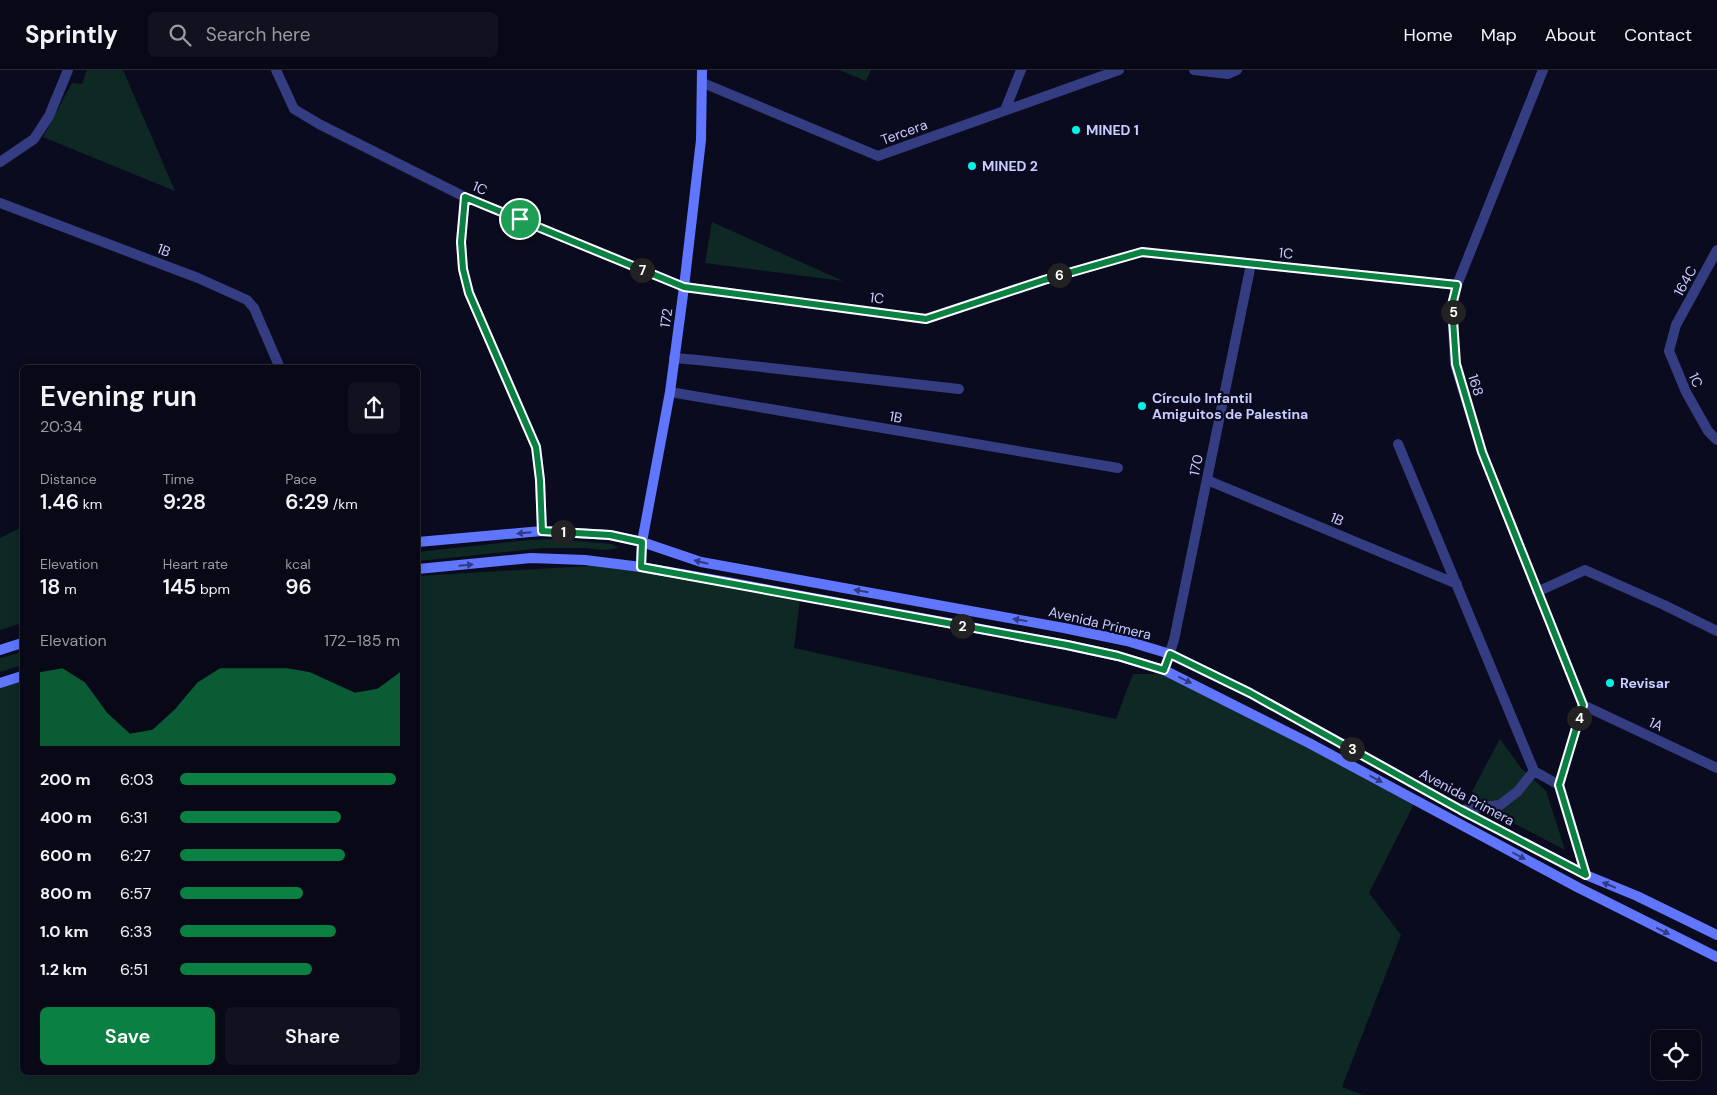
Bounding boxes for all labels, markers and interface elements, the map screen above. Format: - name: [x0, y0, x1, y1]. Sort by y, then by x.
- search box: [148, 12, 498, 57]
- text: Sprintly: [25, 19, 118, 50]
- icon: search: [166, 21, 194, 49]
- text: Search here: [206, 22, 311, 47]
- text: Home: [1403, 23, 1453, 47]
- text: Map: [1481, 23, 1517, 47]
- text: About: [1545, 23, 1596, 47]
- text: Contact: [1624, 23, 1692, 47]
- street label: Tercera: [878, 115, 930, 149]
- place label: MINED 1: [1086, 121, 1139, 139]
- marker: MINED 1: [1070, 124, 1082, 136]
- place label: MINED 2: [982, 157, 1038, 175]
- marker: MINED 2: [966, 160, 978, 172]
- street label: 1C: [470, 177, 490, 199]
- pin: [499, 198, 541, 240]
- icon: arrive: [506, 205, 534, 233]
- street label: 1B: [155, 239, 173, 261]
- street label: 1C: [1278, 243, 1294, 263]
- pin: 7: [630, 258, 654, 282]
- text: 7: [639, 261, 646, 279]
- pin: 6: [1046, 262, 1072, 288]
- street label: 164C: [1669, 263, 1701, 299]
- text: 6: [1055, 266, 1064, 284]
- street label: 1C: [869, 288, 885, 308]
- pin: 5: [1440, 300, 1466, 324]
- text: 5: [1449, 303, 1458, 321]
- street label: 172: [656, 307, 676, 329]
- street label: 1C: [1685, 370, 1707, 390]
- street label: 168: [1464, 372, 1488, 398]
- text: Evening run: [40, 378, 197, 415]
- button: share: [348, 382, 400, 434]
- place label: Círculo Infantil Amiguitos de Palestina: [1152, 389, 1308, 423]
- marker: Círculo Infantil Amiguitos de Palestina: [1136, 400, 1148, 412]
- street label: 1B: [888, 407, 904, 427]
- text: 20:34: [40, 416, 82, 437]
- street label: 170: [1185, 453, 1207, 477]
- text: Distance: [40, 470, 97, 488]
- text: Time: [163, 470, 194, 488]
- text: Pace: [285, 470, 317, 488]
- text: 1.46: [40, 488, 79, 516]
- text: 9:28: [163, 488, 206, 516]
- text: 6:29: [285, 488, 329, 516]
- text: km: [79, 495, 102, 513]
- text: /km: [329, 495, 358, 513]
- street label: 1B: [1328, 508, 1346, 530]
- pin: 1: [550, 520, 576, 544]
- text: 1: [561, 523, 566, 541]
- one-way arrow: [515, 529, 531, 537]
- text: Elevation: [40, 555, 98, 573]
- text: Heart rate: [163, 555, 228, 573]
- text: kcal: [285, 555, 311, 573]
- one-way arrow: [693, 558, 708, 566]
- one-way arrow: [458, 560, 474, 568]
- text: 18: [40, 573, 60, 601]
- text: 145: [163, 573, 196, 601]
- text: 96: [285, 573, 312, 601]
- text: m: [60, 580, 77, 598]
- text: bpm: [196, 580, 230, 598]
- one-way arrow: [852, 587, 868, 595]
- street label: Avenida Primera: [1047, 602, 1153, 644]
- pin: 2: [950, 614, 974, 638]
- one-way arrow: [1012, 615, 1028, 623]
- text: 2: [958, 617, 967, 635]
- text: Elevation: [40, 630, 107, 651]
- text: 172–185 m: [324, 630, 400, 651]
- place label: Revisar: [1620, 674, 1670, 692]
- one-way arrow: [1178, 677, 1192, 685]
- marker: Revisar: [1604, 677, 1616, 689]
- pin: 4: [1566, 706, 1592, 730]
- text: 4: [1575, 709, 1584, 727]
- street label: 1A: [1646, 713, 1666, 735]
- pin: 3: [1340, 736, 1364, 762]
- text: 3: [1348, 740, 1357, 758]
- street label: Avenida Primera: [1416, 764, 1518, 830]
- text: 200 m: [40, 769, 91, 790]
- text: 6:03: [120, 769, 154, 790]
- one-way arrow: [1369, 775, 1383, 783]
- text: 400 m: [40, 807, 92, 828]
- text: 6:31: [120, 807, 147, 828]
- text: 600 m: [40, 845, 92, 866]
- text: 6:27: [120, 845, 151, 866]
- one-way arrow: [1512, 852, 1526, 860]
- one-way arrow: [1602, 880, 1617, 888]
- text: 800 m: [40, 883, 91, 904]
- text: 6:57: [120, 883, 151, 904]
- text: 1.0 km: [40, 921, 89, 942]
- text: 6:33: [120, 921, 152, 942]
- one-way arrow: [1656, 926, 1671, 935]
- text: 1.2 km: [40, 959, 87, 980]
- text: 6:51: [120, 959, 148, 980]
- button: Save: [40, 1007, 215, 1065]
- button: Share: [225, 1007, 400, 1065]
- map controls: [1651, 1030, 1701, 1080]
- button: locate: [1651, 1030, 1701, 1080]

